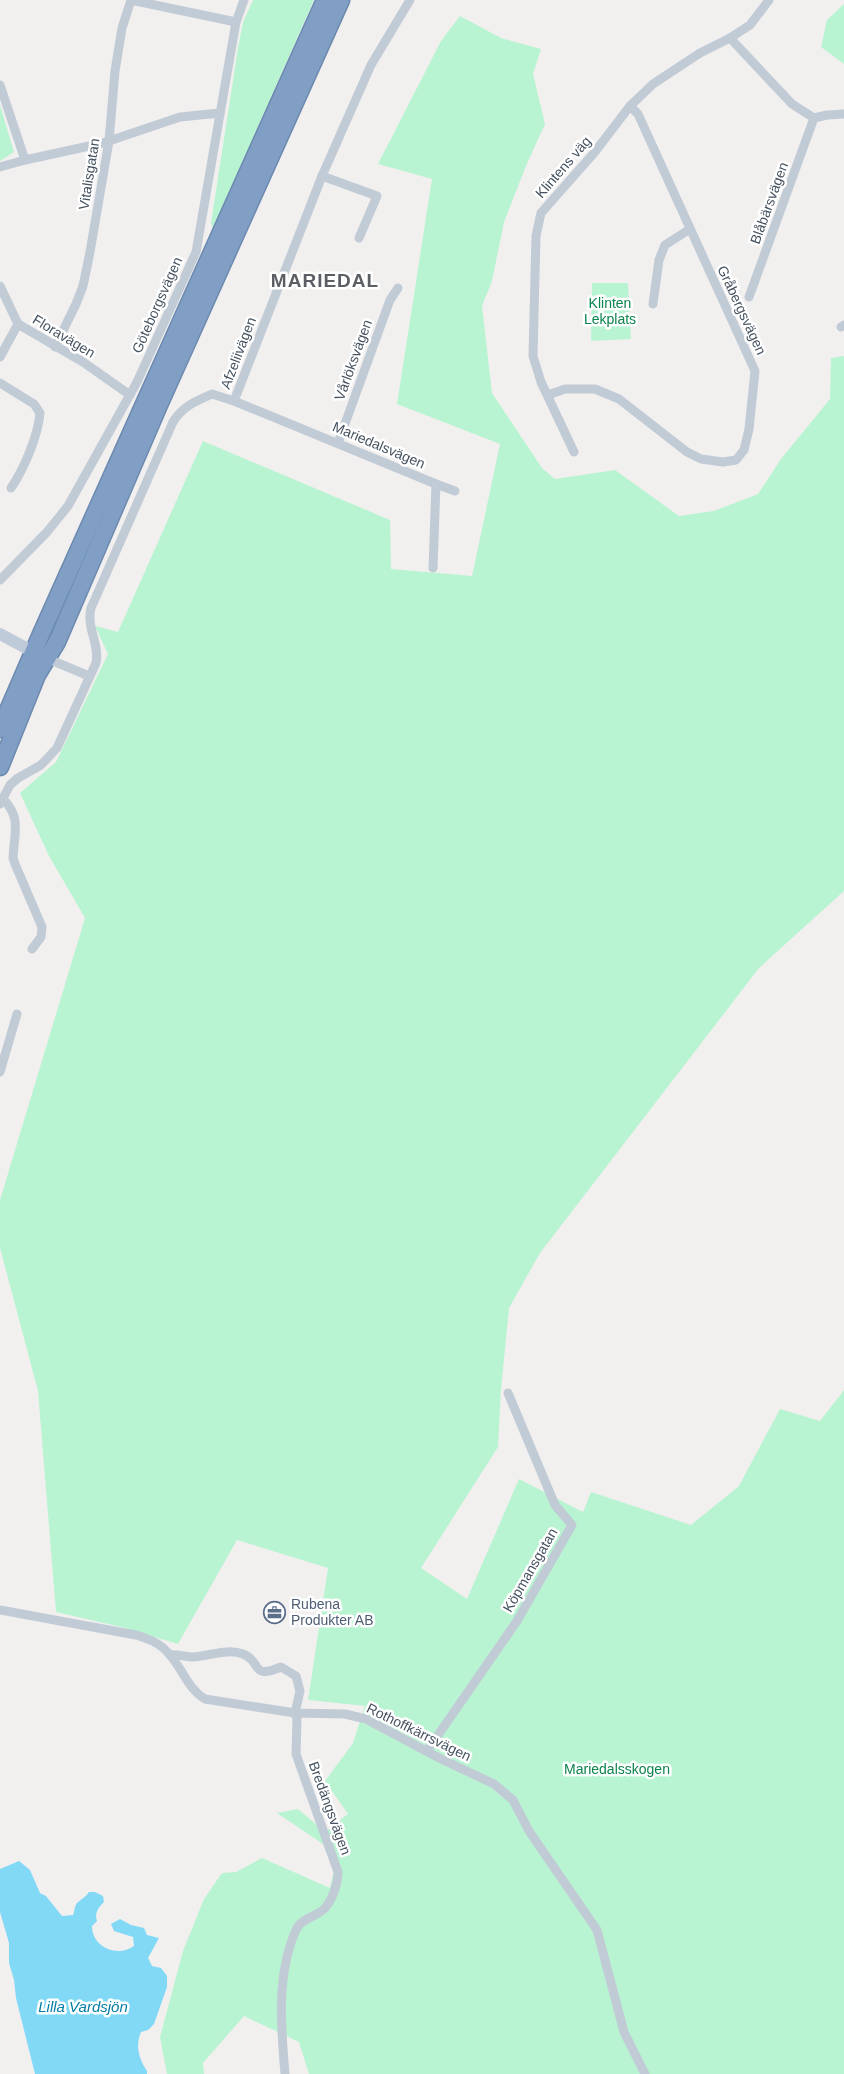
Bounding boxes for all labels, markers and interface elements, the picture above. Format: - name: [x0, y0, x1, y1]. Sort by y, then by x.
- street label: Klintens väg: [532, 133, 594, 201]
- street label: Vitalisgatan: [75, 137, 103, 211]
- street label: Blåbärsvägen: [747, 160, 791, 246]
- street label: Göteborgsvägen: [129, 254, 185, 356]
- street label: Gråbergsvägen: [714, 263, 770, 357]
- district label: MARIEDAL: [271, 270, 379, 291]
- park label: Klinten Lekplats: [584, 295, 636, 327]
- street label: Floravägen: [30, 311, 98, 361]
- street label: Afzeliivägen: [217, 315, 259, 391]
- street label: Vårlöksvägen: [331, 317, 375, 403]
- street label: Mariedalsvägen: [330, 418, 428, 472]
- street label: Köpmansgatan: [500, 1525, 560, 1615]
- place label: Rubena Produkter AB: [291, 1596, 374, 1628]
- office icon: Rubena Produkter AB: [263, 1600, 287, 1624]
- street label: Rothoffkärrsvägen: [364, 1700, 474, 1764]
- street label: Bredängsvägen: [306, 1759, 354, 1857]
- park label: Mariedalsskogen: [564, 1761, 670, 1777]
- water label: Lilla Vardsjön: [38, 1998, 128, 2015]

